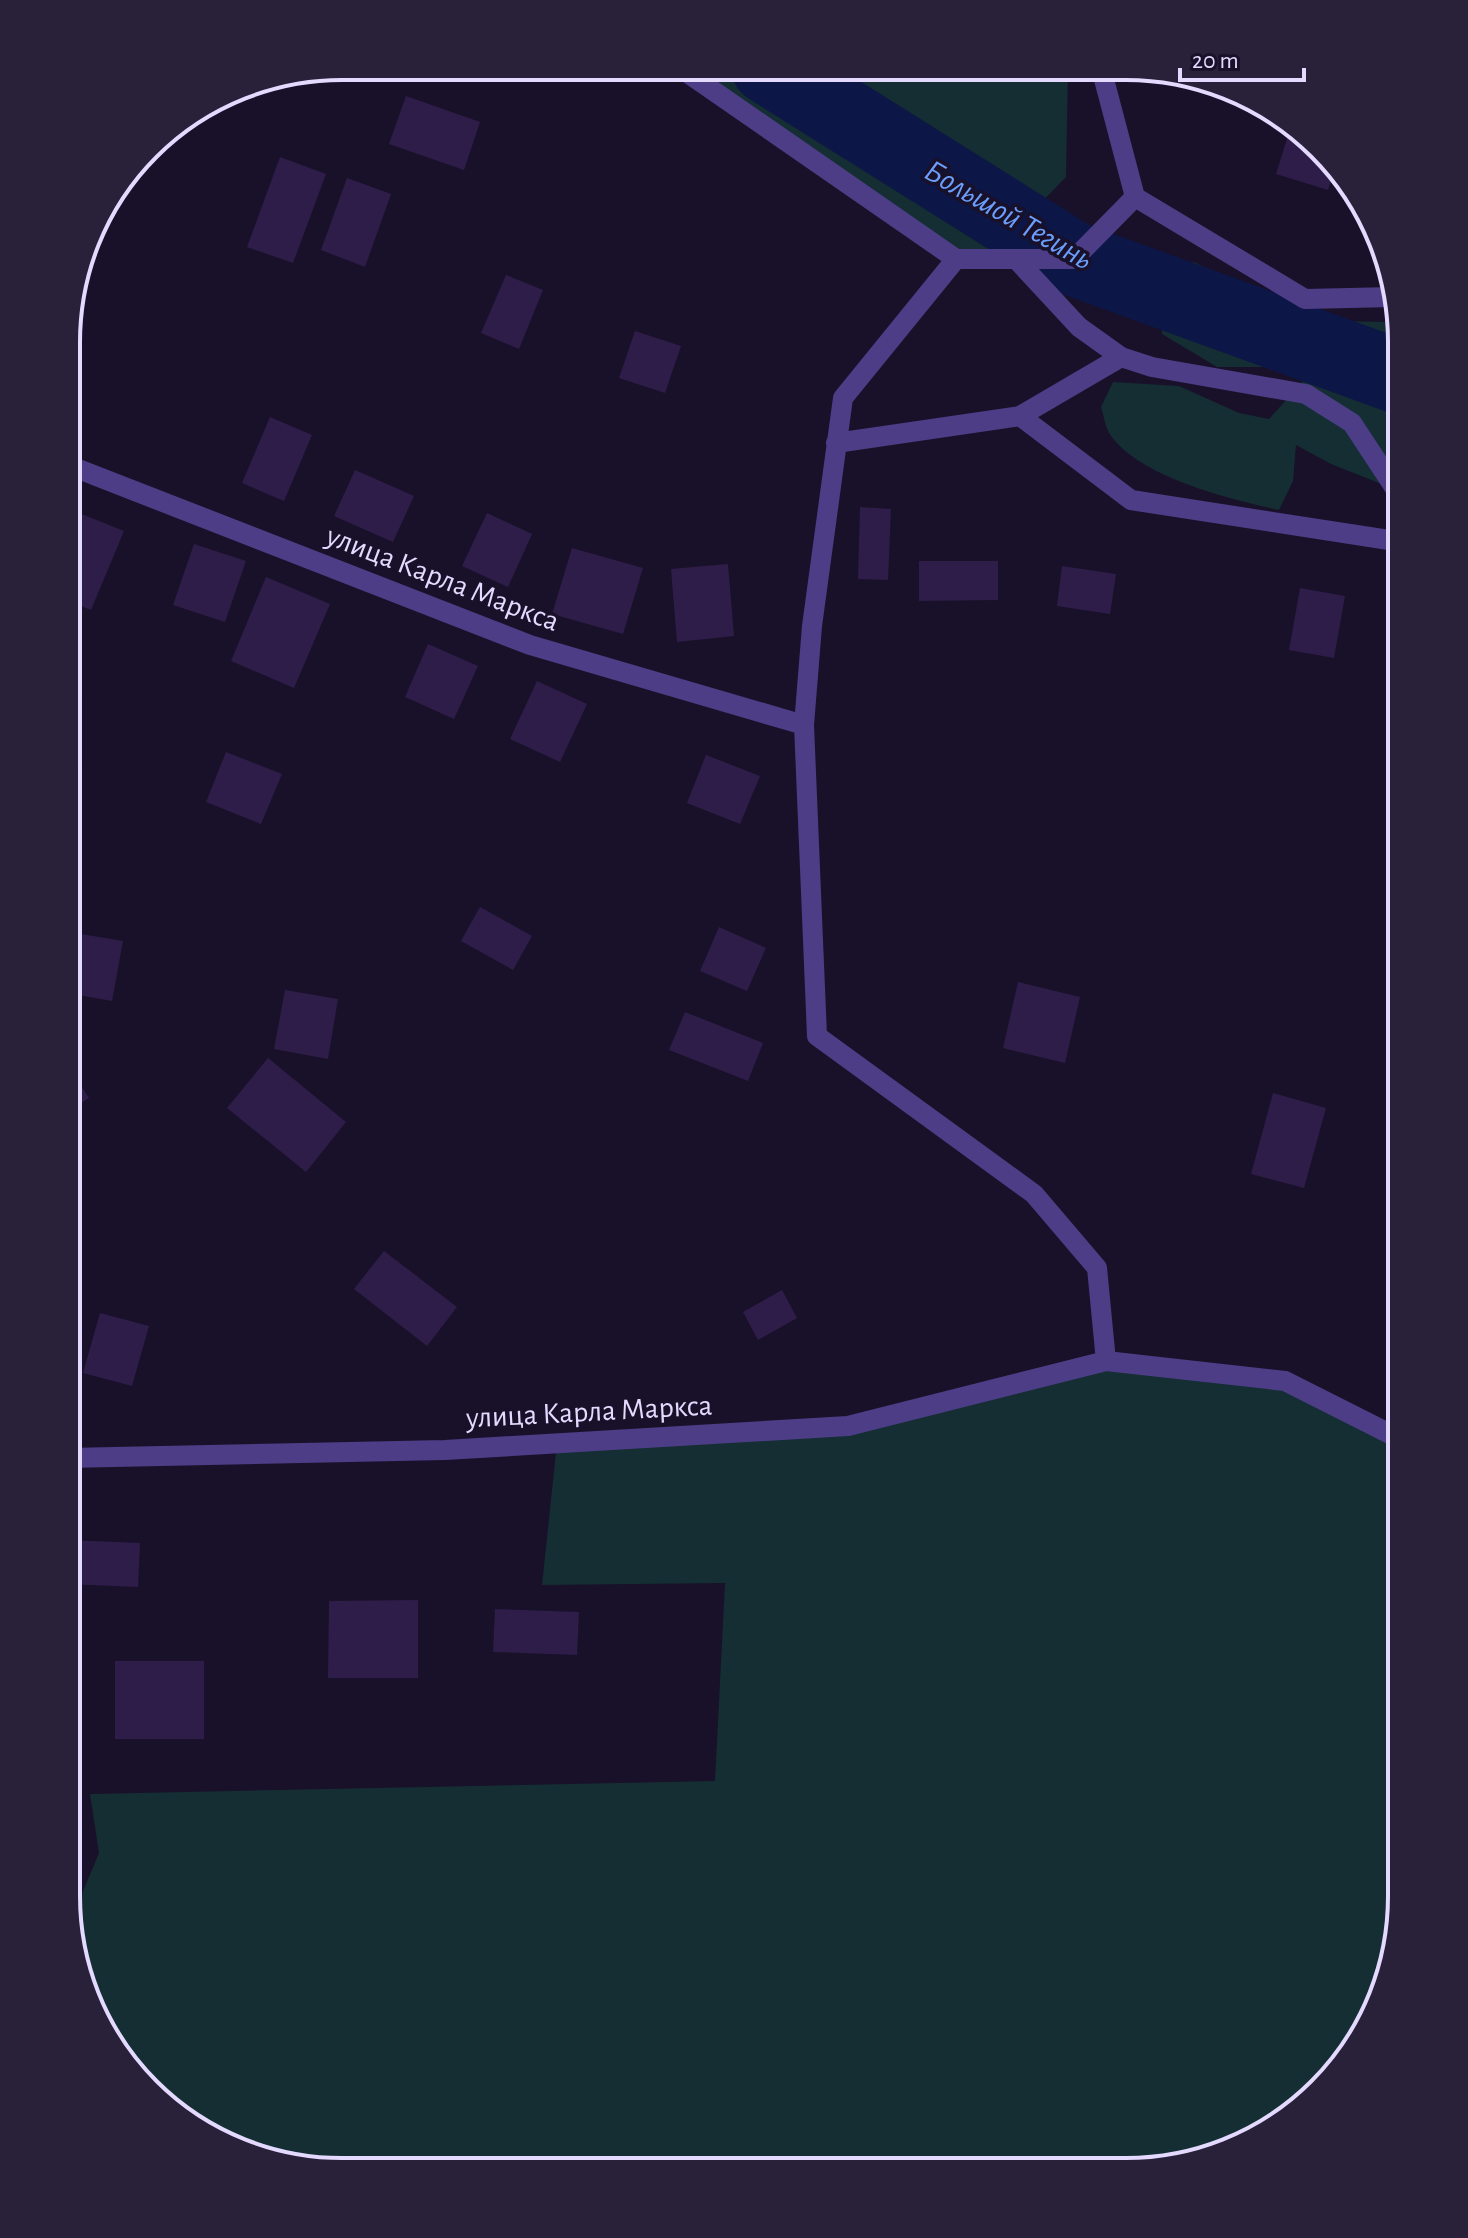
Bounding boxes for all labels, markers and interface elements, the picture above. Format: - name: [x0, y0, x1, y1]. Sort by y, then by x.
- scale bar: [1180, 32, 1304, 82]
- text: 20 m: [1192, 49, 1239, 73]
- water label: Большой Тегинь: [919, 154, 1098, 276]
- street label: улица Карла Маркса: [321, 520, 563, 637]
- street label: улица Карла Маркса: [464, 1391, 713, 1433]

